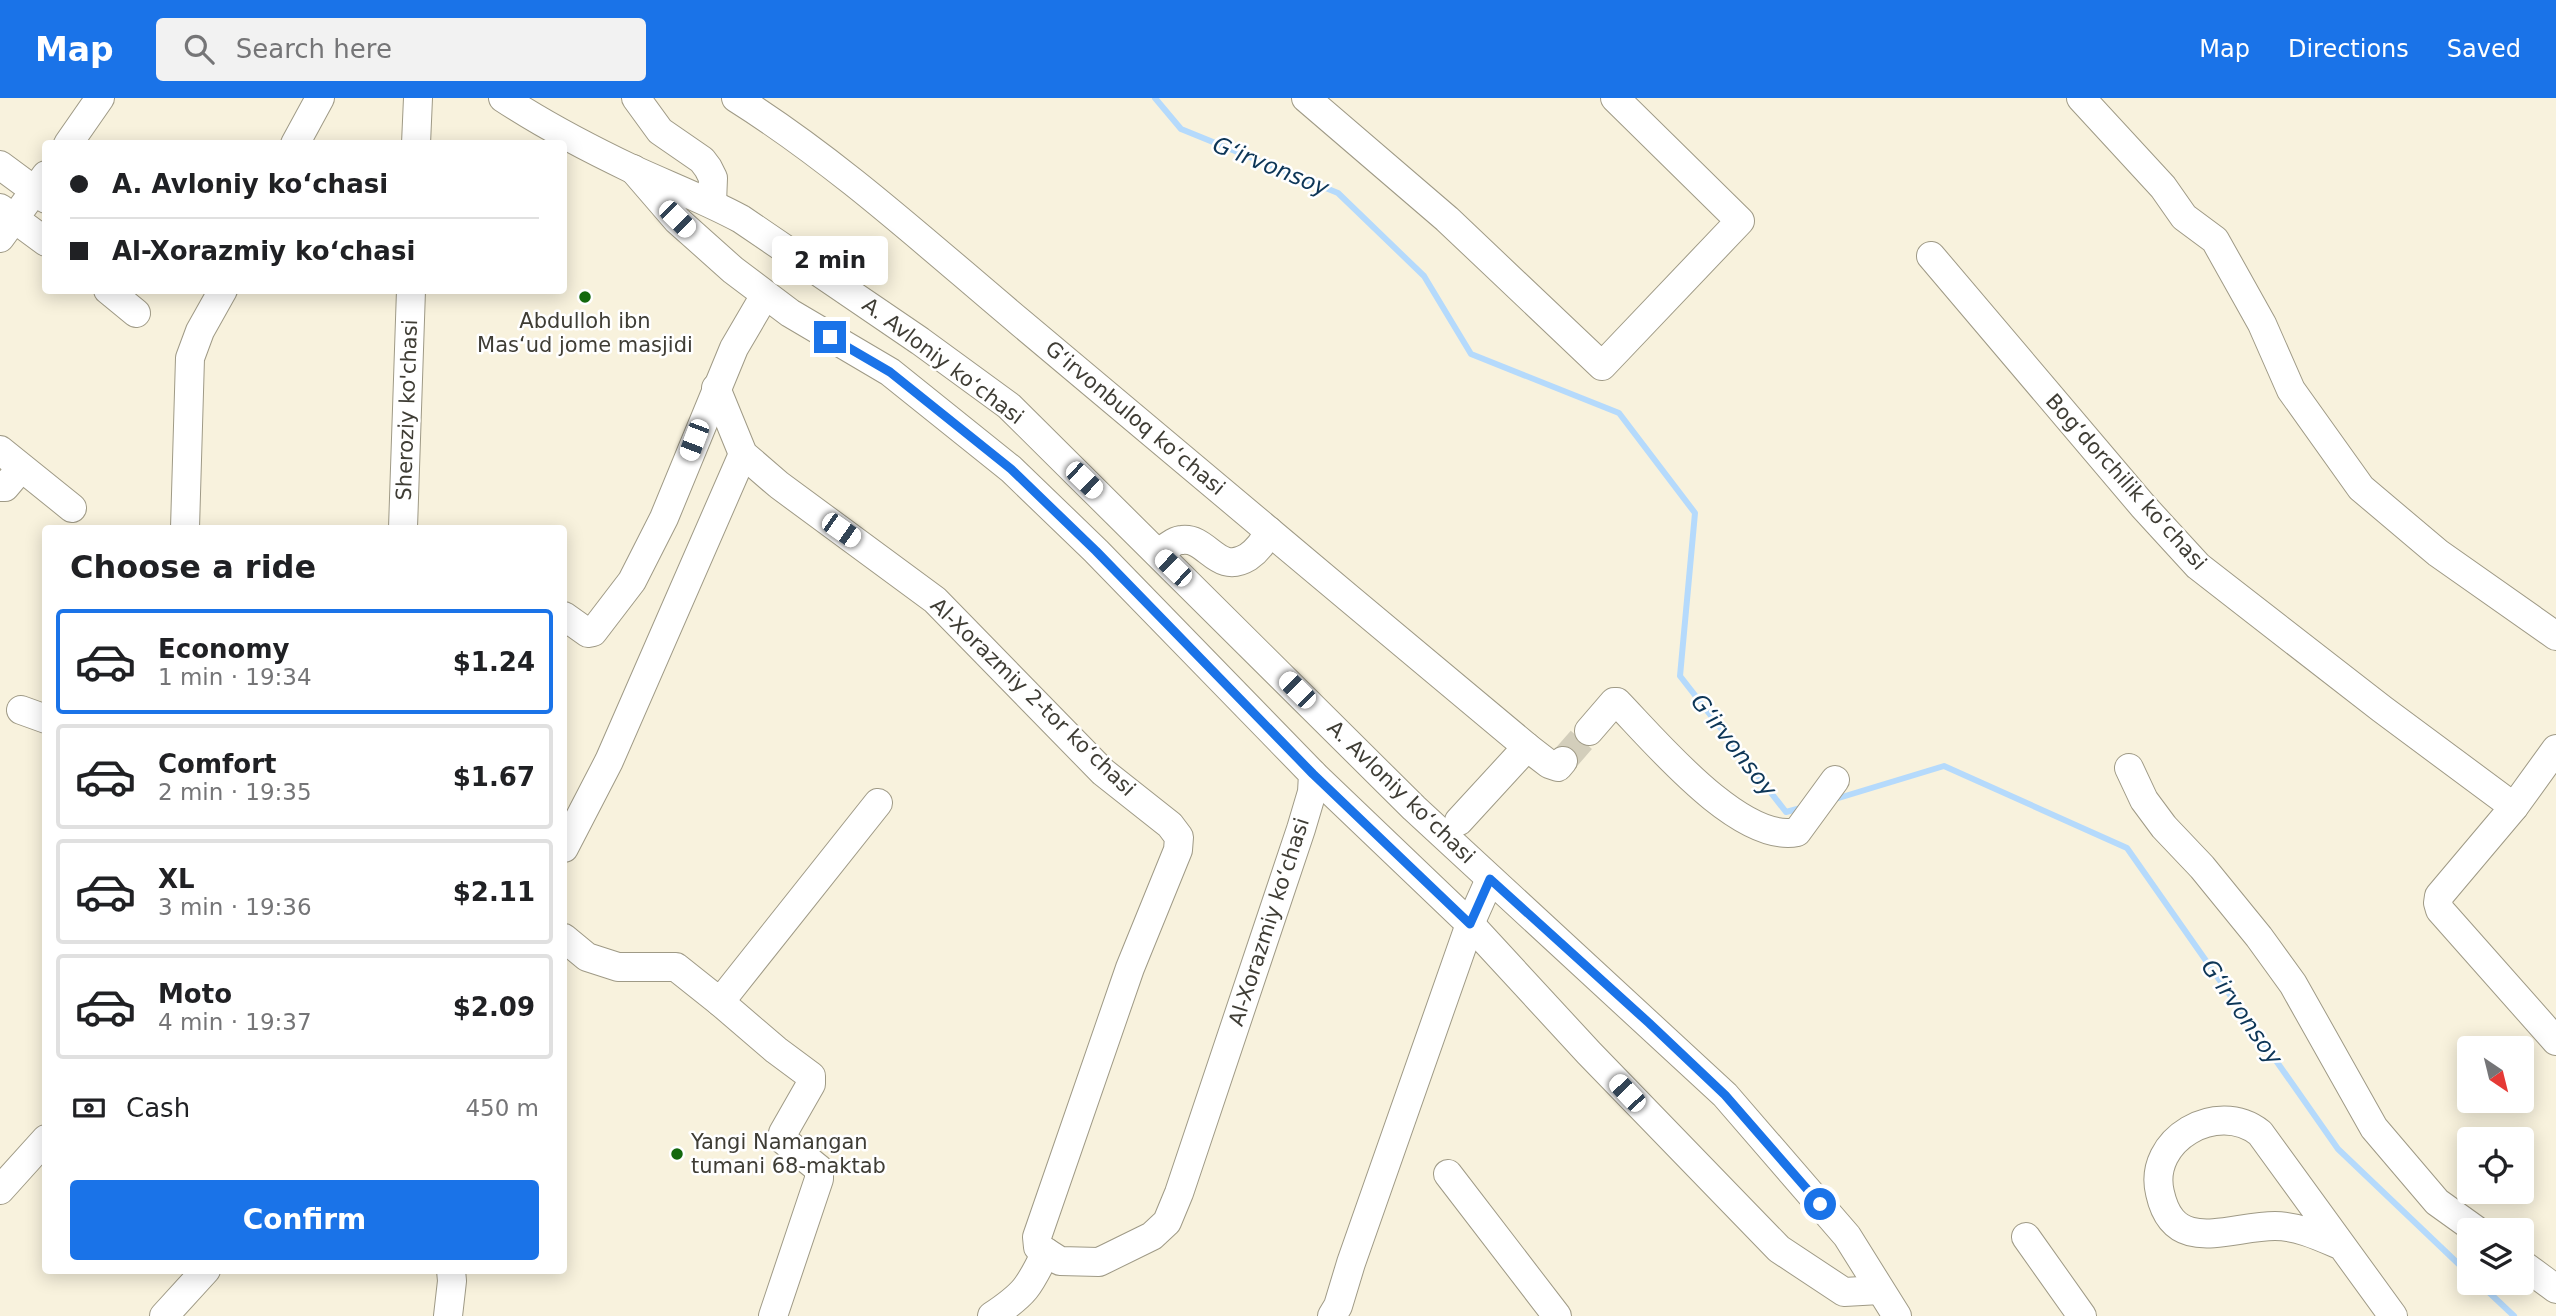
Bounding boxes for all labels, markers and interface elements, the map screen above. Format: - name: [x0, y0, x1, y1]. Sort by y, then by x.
- search box: [156, 18, 646, 81]
- text: Map: [35, 30, 114, 69]
- icon: search: [180, 30, 218, 68]
- text: Search here: [236, 34, 392, 64]
- text: Map: [2199, 35, 2250, 63]
- text: Directions: [2288, 35, 2409, 63]
- text: Saved: [2447, 35, 2521, 63]
- water label: G‘irvonsoy: [1209, 131, 1333, 201]
- text: A. Avloniy ko‘chasi: [112, 169, 388, 199]
- car: [655, 197, 700, 241]
- text: Al-Xorazmiy koʻchasi: [112, 236, 415, 266]
- callout: 2 min: [772, 236, 888, 285]
- text: 2 min: [794, 247, 866, 273]
- marker: Abdulloh ibn Mas‘ud jome masjidi: [577, 289, 593, 305]
- street label: A. Avloniy ko‘chasi: [858, 293, 1028, 429]
- place label: Abdulloh ibn Mas‘ud jome masjidi: [477, 309, 693, 357]
- street label: Sheroziy ko'chasi: [392, 319, 422, 501]
- route end: [814, 321, 846, 353]
- street label: Gʻirvonbuloq koʻchasi: [1040, 336, 1230, 500]
- street label: Bogʻdorchilik koʻchasi: [2041, 389, 2211, 575]
- car: [677, 417, 712, 463]
- car: [1062, 458, 1107, 502]
- car: [818, 509, 865, 551]
- car: [1151, 546, 1196, 590]
- text: Choose a ride: [70, 548, 316, 586]
- street label: Al-Xorazmiy 2-tor koʻchasi: [926, 593, 1140, 801]
- icon: car: [74, 630, 137, 693]
- text: Economy: [158, 634, 289, 664]
- text: $1.24: [453, 647, 535, 677]
- text: 1 min · 19:34: [158, 664, 312, 690]
- car: [1275, 668, 1320, 712]
- water label: G‘irvonsoy: [1686, 689, 1782, 802]
- street label: A. Avloniy ko‘chasi: [1322, 716, 1480, 868]
- icon: car: [74, 745, 137, 808]
- text: Comfort: [158, 749, 276, 779]
- text: $1.67: [453, 762, 535, 792]
- text: 2 min · 19:35: [158, 779, 312, 805]
- street label: Al-Xorazmiy koʻchasi: [1224, 815, 1314, 1029]
- icon: car: [74, 860, 137, 923]
- text: XL: [158, 864, 195, 894]
- text: $2.11: [453, 877, 535, 907]
- text: 3 min · 19:36: [158, 894, 312, 920]
- water label: G‘irvonsoy: [2196, 954, 2288, 1070]
- icon: car: [74, 975, 137, 1038]
- text: Moto: [158, 979, 232, 1009]
- text: $2.09: [453, 992, 535, 1022]
- text: 4 min · 19:37: [158, 1009, 312, 1035]
- north arrow: [2457, 1036, 2534, 1113]
- map controls: [2457, 1036, 2534, 1295]
- car: [1605, 1070, 1650, 1116]
- icon: cash: [70, 1089, 108, 1127]
- text: Cash: [126, 1093, 190, 1123]
- text: 450 m: [465, 1095, 539, 1121]
- button: locate: [2457, 1127, 2534, 1204]
- place label: Yangi Namangan tumani 68-maktab: [690, 1130, 886, 1178]
- marker: Yangi Namangan tumani 68-maktab: [669, 1146, 685, 1162]
- button: Confirm: [70, 1180, 539, 1260]
- route start: [1804, 1188, 1836, 1220]
- button: layers: [2457, 1218, 2534, 1295]

